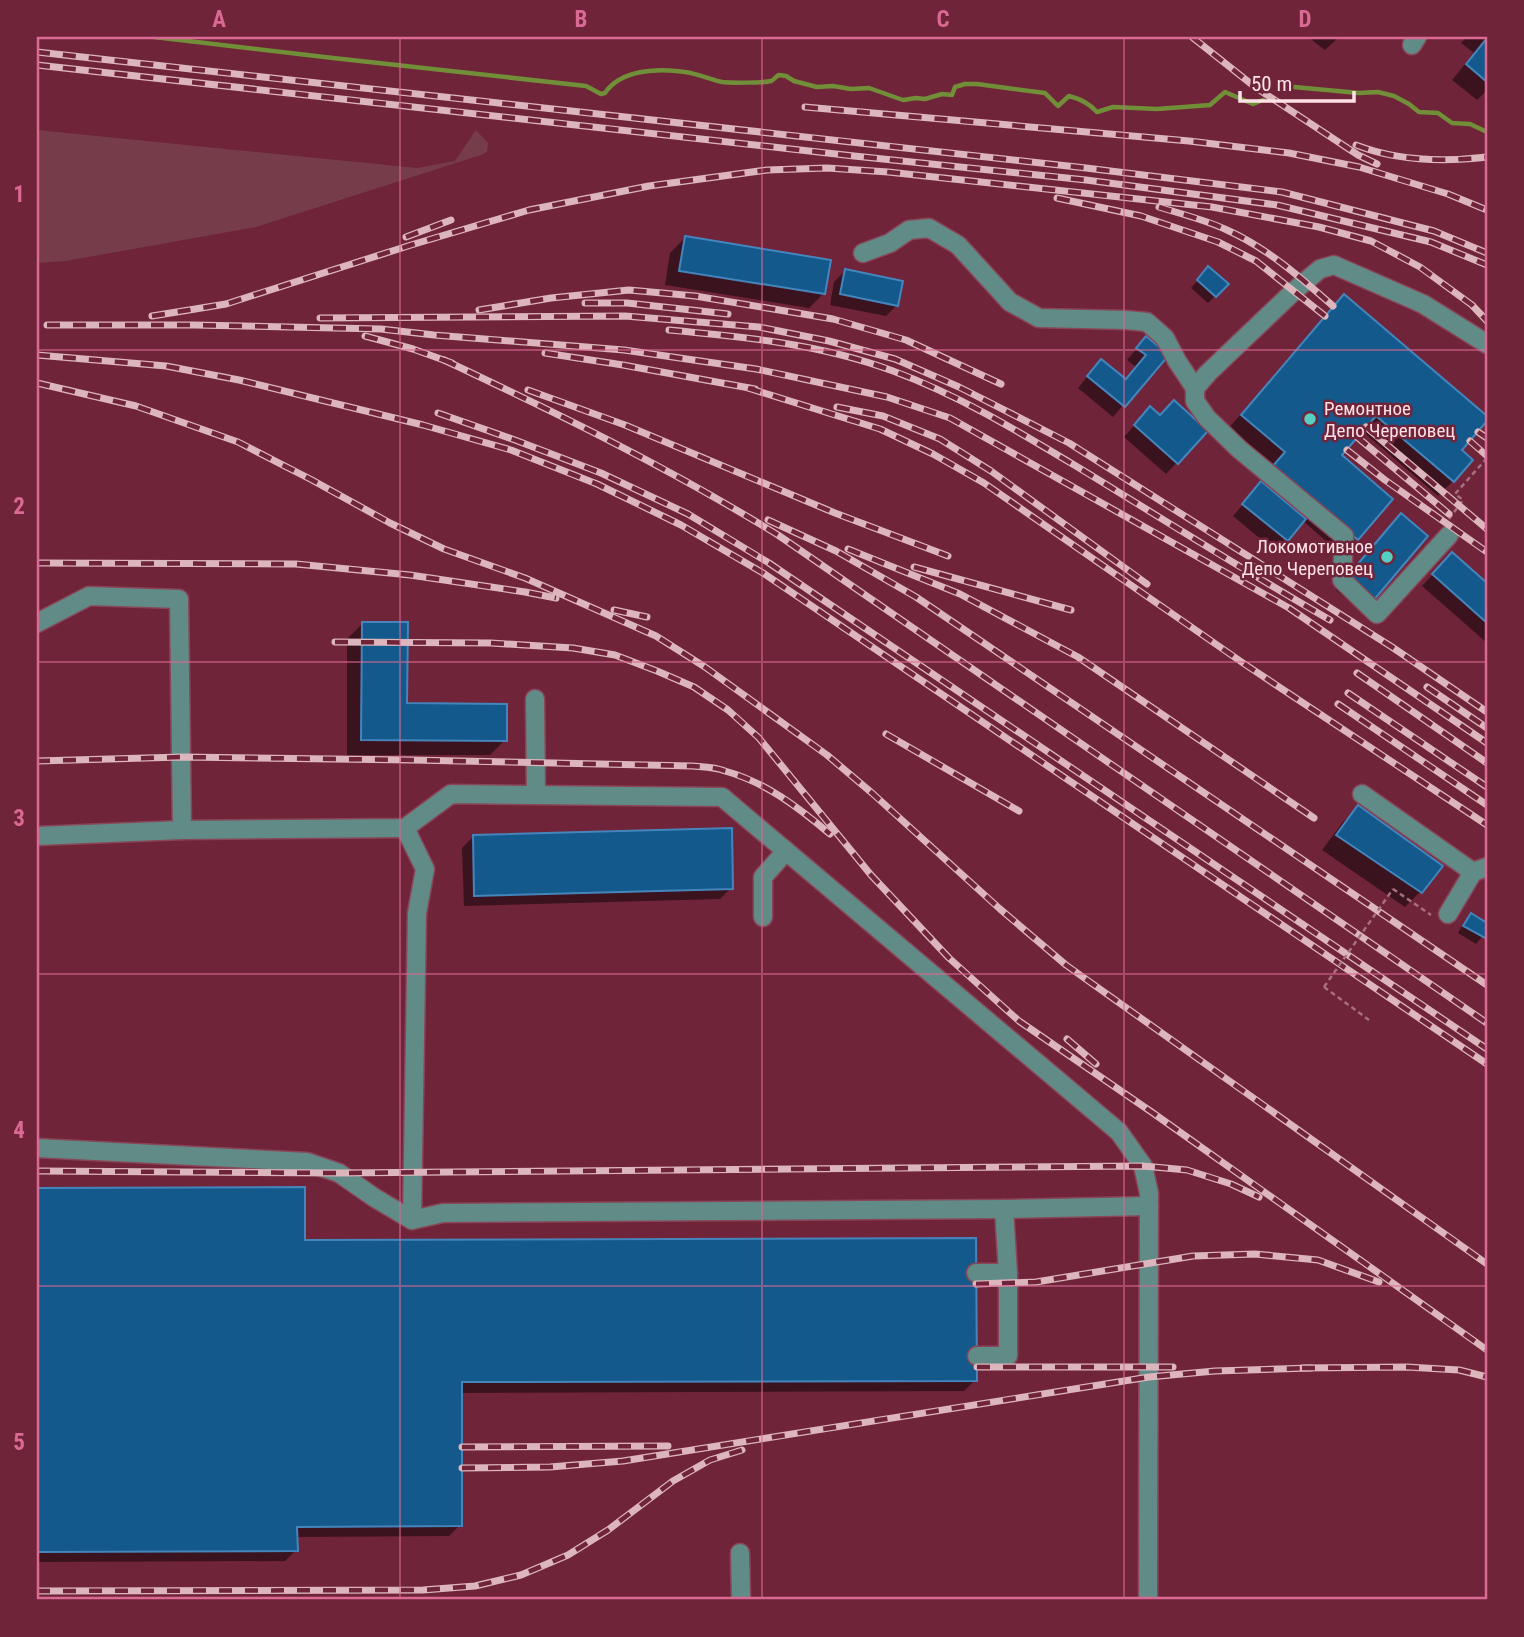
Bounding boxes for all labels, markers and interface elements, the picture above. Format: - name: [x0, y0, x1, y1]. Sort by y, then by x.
- text: A: [212, 6, 226, 33]
- text: B: [575, 6, 587, 33]
- text: C: [936, 6, 950, 33]
- text: D: [1299, 6, 1312, 33]
- scale bar: [1240, 60, 1354, 104]
- text: 50 m: [1251, 72, 1292, 96]
- text: 1: [13, 181, 25, 208]
- place label: Ремонтное Депо Череповец: [1324, 397, 1455, 442]
- marker: Ремонтное Депо Череповец: [1302, 411, 1318, 427]
- text: 2: [13, 493, 25, 520]
- place label: Локомотивное Депо Череповец: [1242, 535, 1373, 580]
- marker: Локомотивное Депо Череповец: [1379, 549, 1395, 565]
- text: 3: [13, 805, 25, 832]
- text: 4: [13, 1117, 25, 1144]
- text: 5: [13, 1429, 25, 1456]

